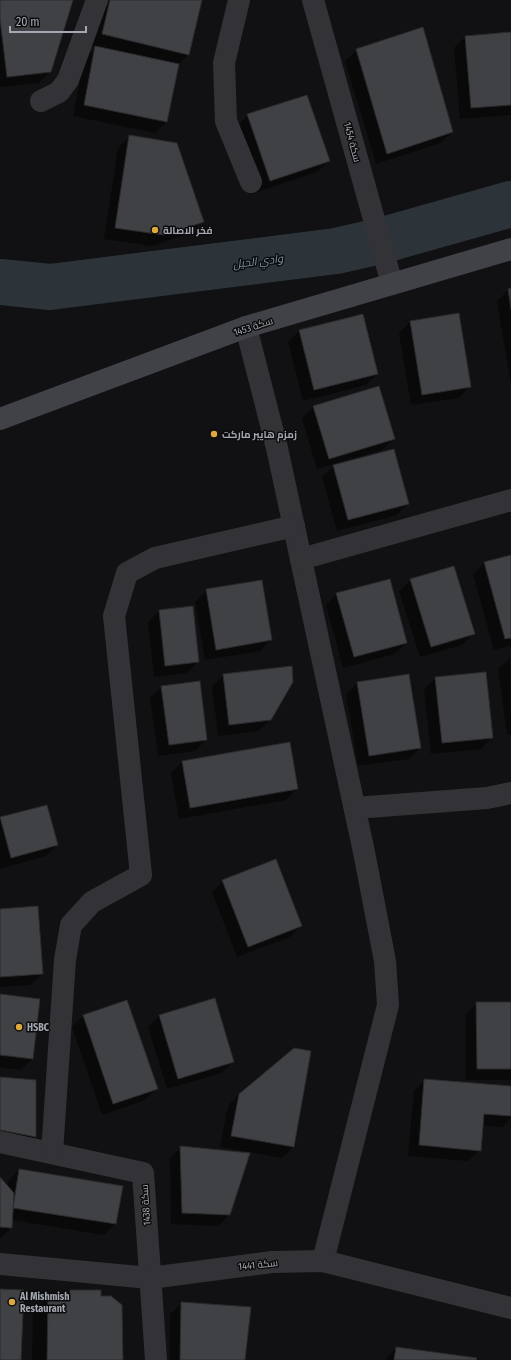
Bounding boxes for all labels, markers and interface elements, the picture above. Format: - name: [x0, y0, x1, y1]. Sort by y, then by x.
- scale bar: [10, 8, 86, 34]
- text: 20 m: [16, 15, 40, 29]
- street label: سكة 1454: [341, 121, 363, 164]
- marker: فخر الاصالة: [150, 225, 160, 235]
- place label: فخر الاصالة: [163, 225, 212, 237]
- water label: وادي الحيل: [232, 252, 285, 273]
- street label: سكة 1453: [232, 315, 274, 339]
- marker: زمزم هايبر ماركت: [209, 429, 219, 439]
- place label: زمزم هايبر ماركت: [222, 429, 297, 442]
- marker: HSBC: [14, 1022, 24, 1032]
- place label: HSBC: [27, 1022, 50, 1034]
- street label: سكة 1438: [139, 1184, 153, 1226]
- street label: سكة 1441: [238, 1257, 279, 1273]
- place label: Al Mishmish Restaurant: [19, 1291, 70, 1315]
- marker: Al Mishmish Restaurant: [7, 1297, 17, 1307]

